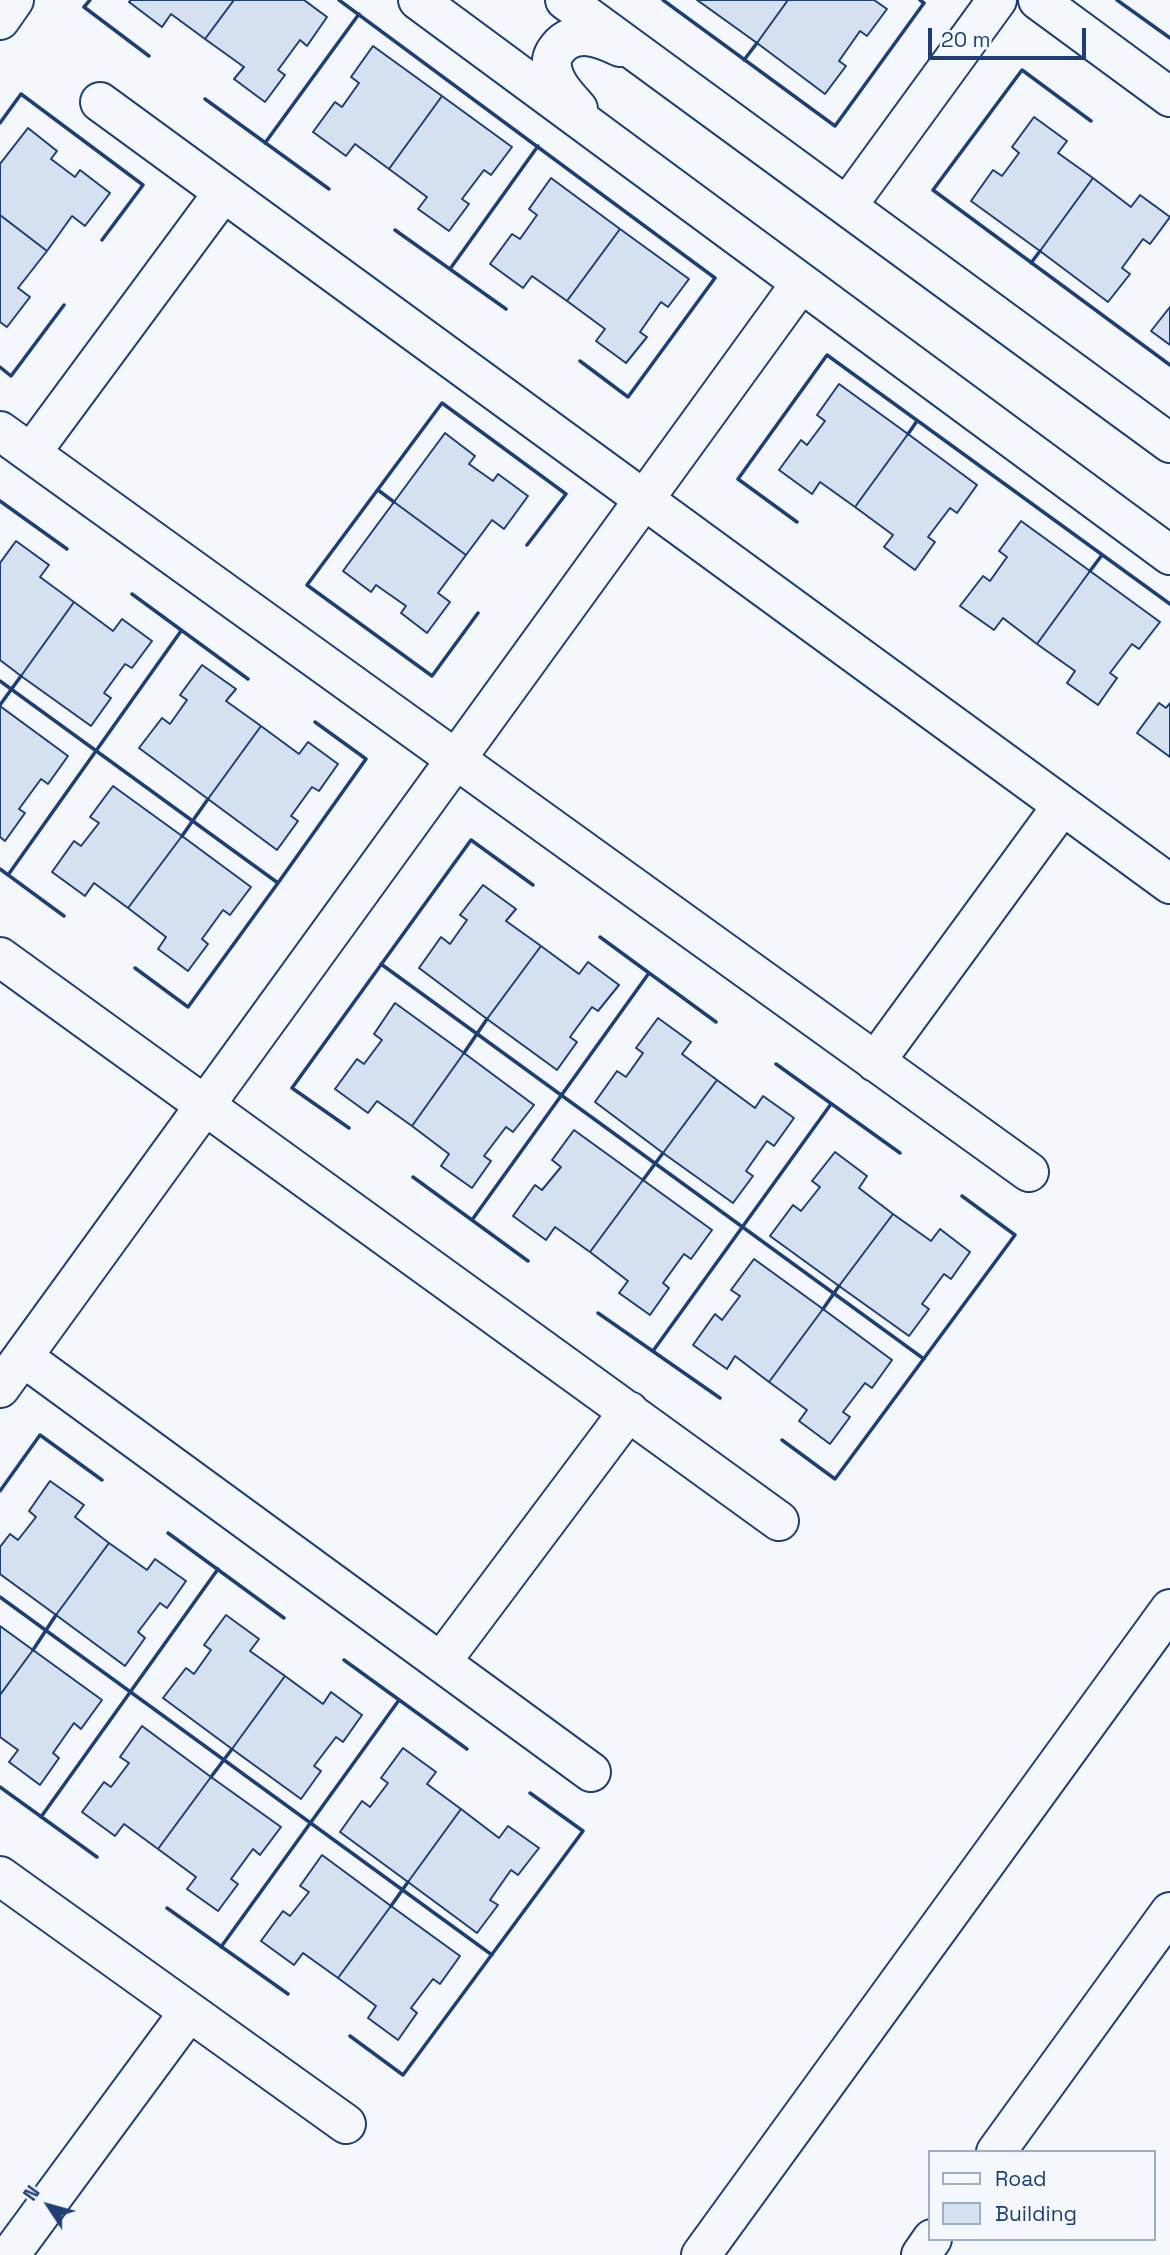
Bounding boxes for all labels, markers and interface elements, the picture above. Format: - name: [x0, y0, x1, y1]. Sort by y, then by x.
- scale bar: [932, 14, 1090, 58]
- text: 20 m: [941, 26, 991, 53]
- legend: [928, 2150, 1156, 2241]
- text: Road: [995, 2165, 1047, 2192]
- north arrow: [14, 2171, 84, 2241]
- text: N: [18, 2181, 45, 2206]
- text: Building: [995, 2200, 1077, 2227]

